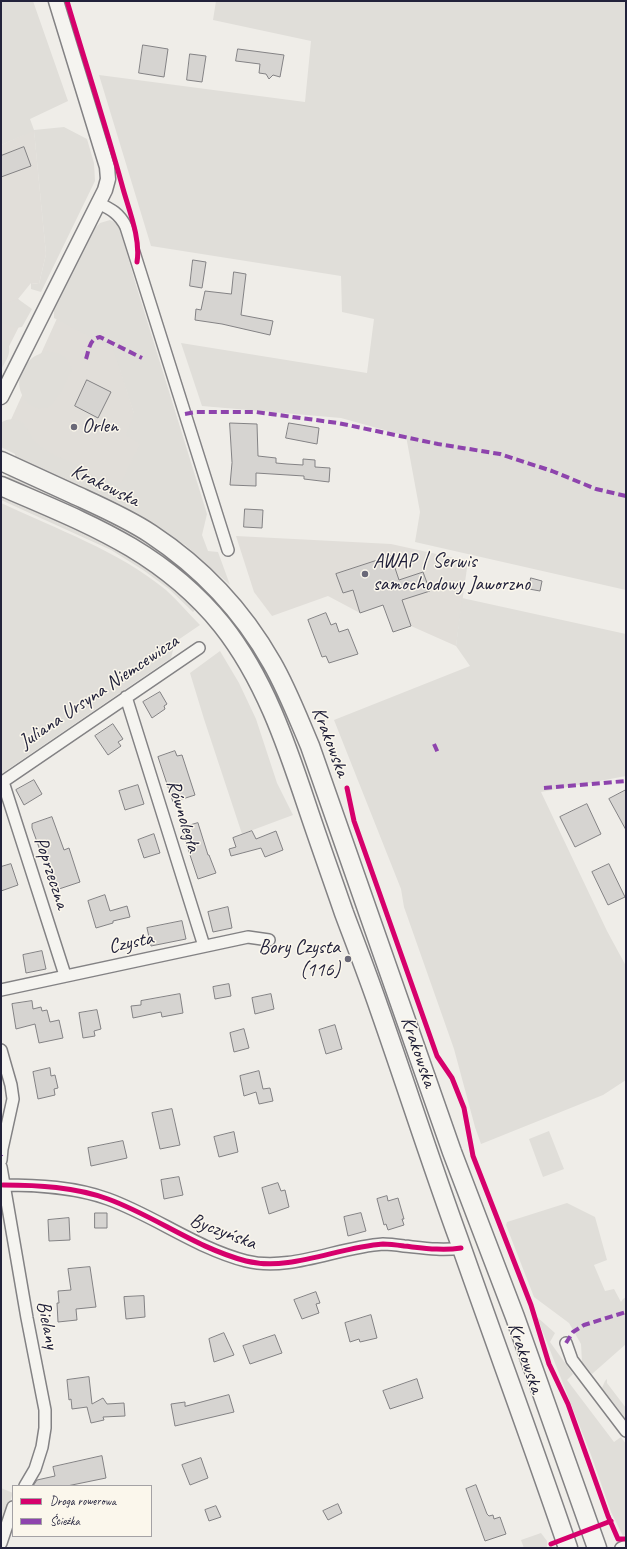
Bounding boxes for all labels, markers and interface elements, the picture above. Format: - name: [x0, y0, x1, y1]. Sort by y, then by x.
- place label: Orlen: [82, 415, 118, 439]
- marker: Orlen: [69, 422, 79, 432]
- street label: Krakowska: [67, 459, 143, 513]
- place label: AWAP | Serwis samochodowy Jaworzno: [373, 550, 530, 597]
- marker: AWAP | Serwis samochodowy Jaworzno: [360, 569, 370, 579]
- street label: Juliana Ursyna Niemcewicza: [15, 630, 183, 754]
- street label: Krakowska: [306, 704, 354, 780]
- street label: Równoległa: [161, 777, 205, 855]
- street label: Poprzeczna: [28, 834, 74, 912]
- street label: Czysta: [106, 927, 156, 959]
- place label: Bory Czysta (116): [259, 936, 340, 983]
- marker: Bory Czysta (116): [343, 954, 353, 964]
- street label: Krakowska: [395, 1014, 441, 1090]
- street label: Byczyńska: [186, 1208, 260, 1256]
- street label: Bielany: [31, 1299, 63, 1351]
- street label: Krakowska: [502, 1320, 548, 1396]
- legend: [12, 1485, 152, 1537]
- text: Droga rowerowa: [50, 1493, 116, 1509]
- text: Ścieżka: [50, 1513, 80, 1529]

